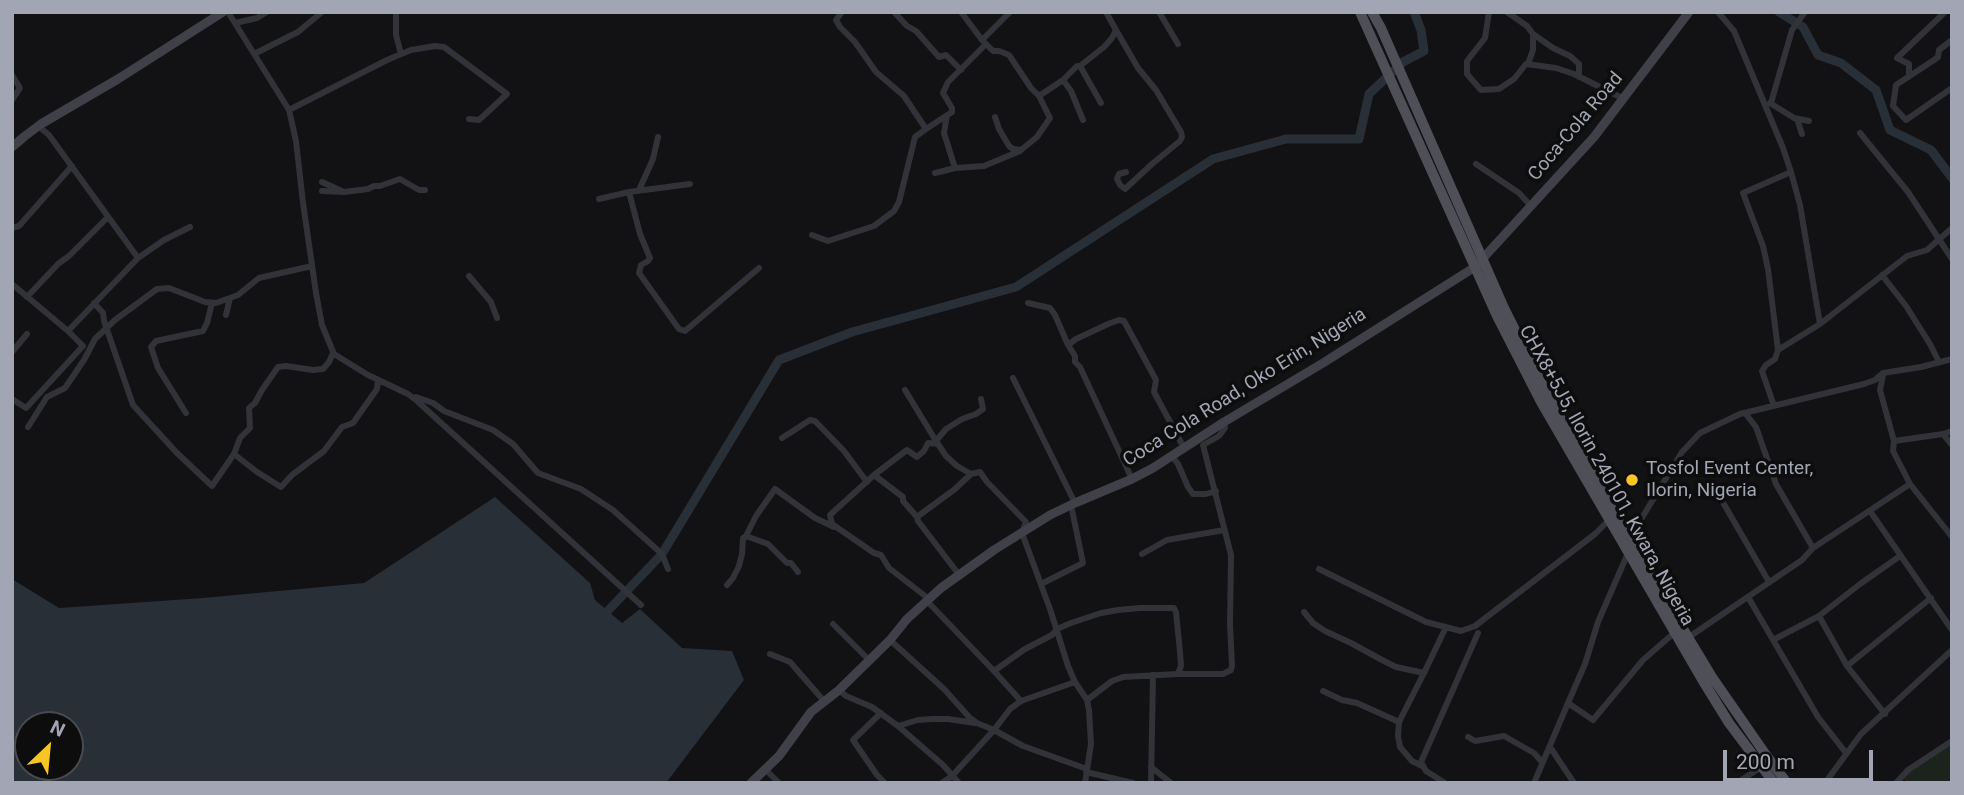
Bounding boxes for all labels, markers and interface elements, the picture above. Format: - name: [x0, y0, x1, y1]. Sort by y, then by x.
- street label: Coca-Cola Road: [1524, 68, 1628, 186]
- street label: Coca Cola Road, Oko Erin, Nigeria: [1119, 303, 1371, 473]
- street label: CHX8+5J5, Ilorin 240101, Kwara, Nigeria: [1514, 322, 1698, 630]
- place label: Tosfol Event Center, Ilorin, Nigeria: [1646, 458, 1813, 502]
- marker: Tosfol Event Center, Ilorin, Nigeria: [1624, 472, 1640, 488]
- north arrow: [14, 711, 84, 781]
- text: N: [46, 715, 69, 742]
- scale bar: [1726, 736, 1876, 780]
- text: 200 m: [1736, 750, 1795, 774]

